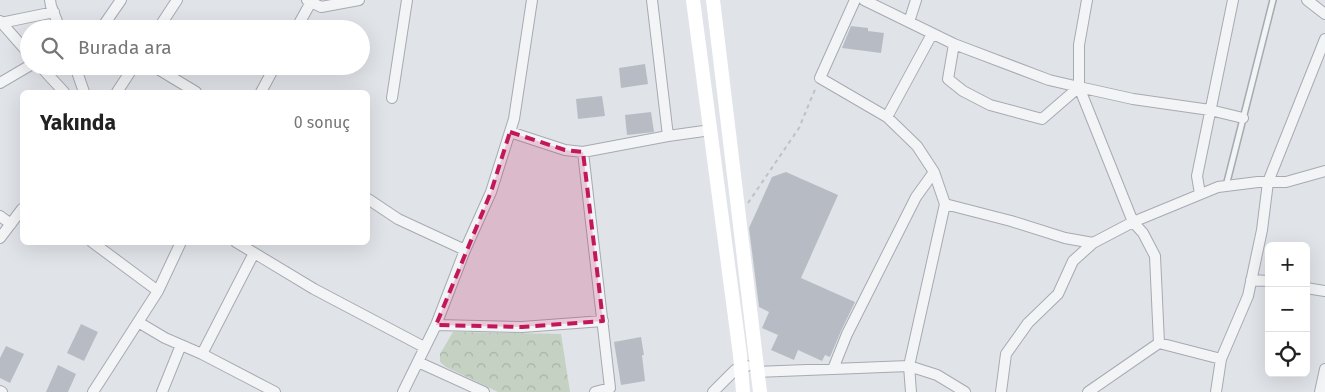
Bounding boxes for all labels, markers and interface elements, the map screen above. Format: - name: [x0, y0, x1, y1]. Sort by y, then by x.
- search box: [20, 20, 370, 75]
- icon: search: [38, 34, 66, 62]
- text: Burada ara: [78, 36, 172, 59]
- text: Yakında: [40, 110, 116, 136]
- text: 0 sonuç: [294, 113, 350, 132]
- map controls: [1265, 242, 1310, 377]
- button: +: [1265, 242, 1310, 287]
- button: −: [1265, 287, 1310, 332]
- button: locate: [1265, 332, 1310, 377]

